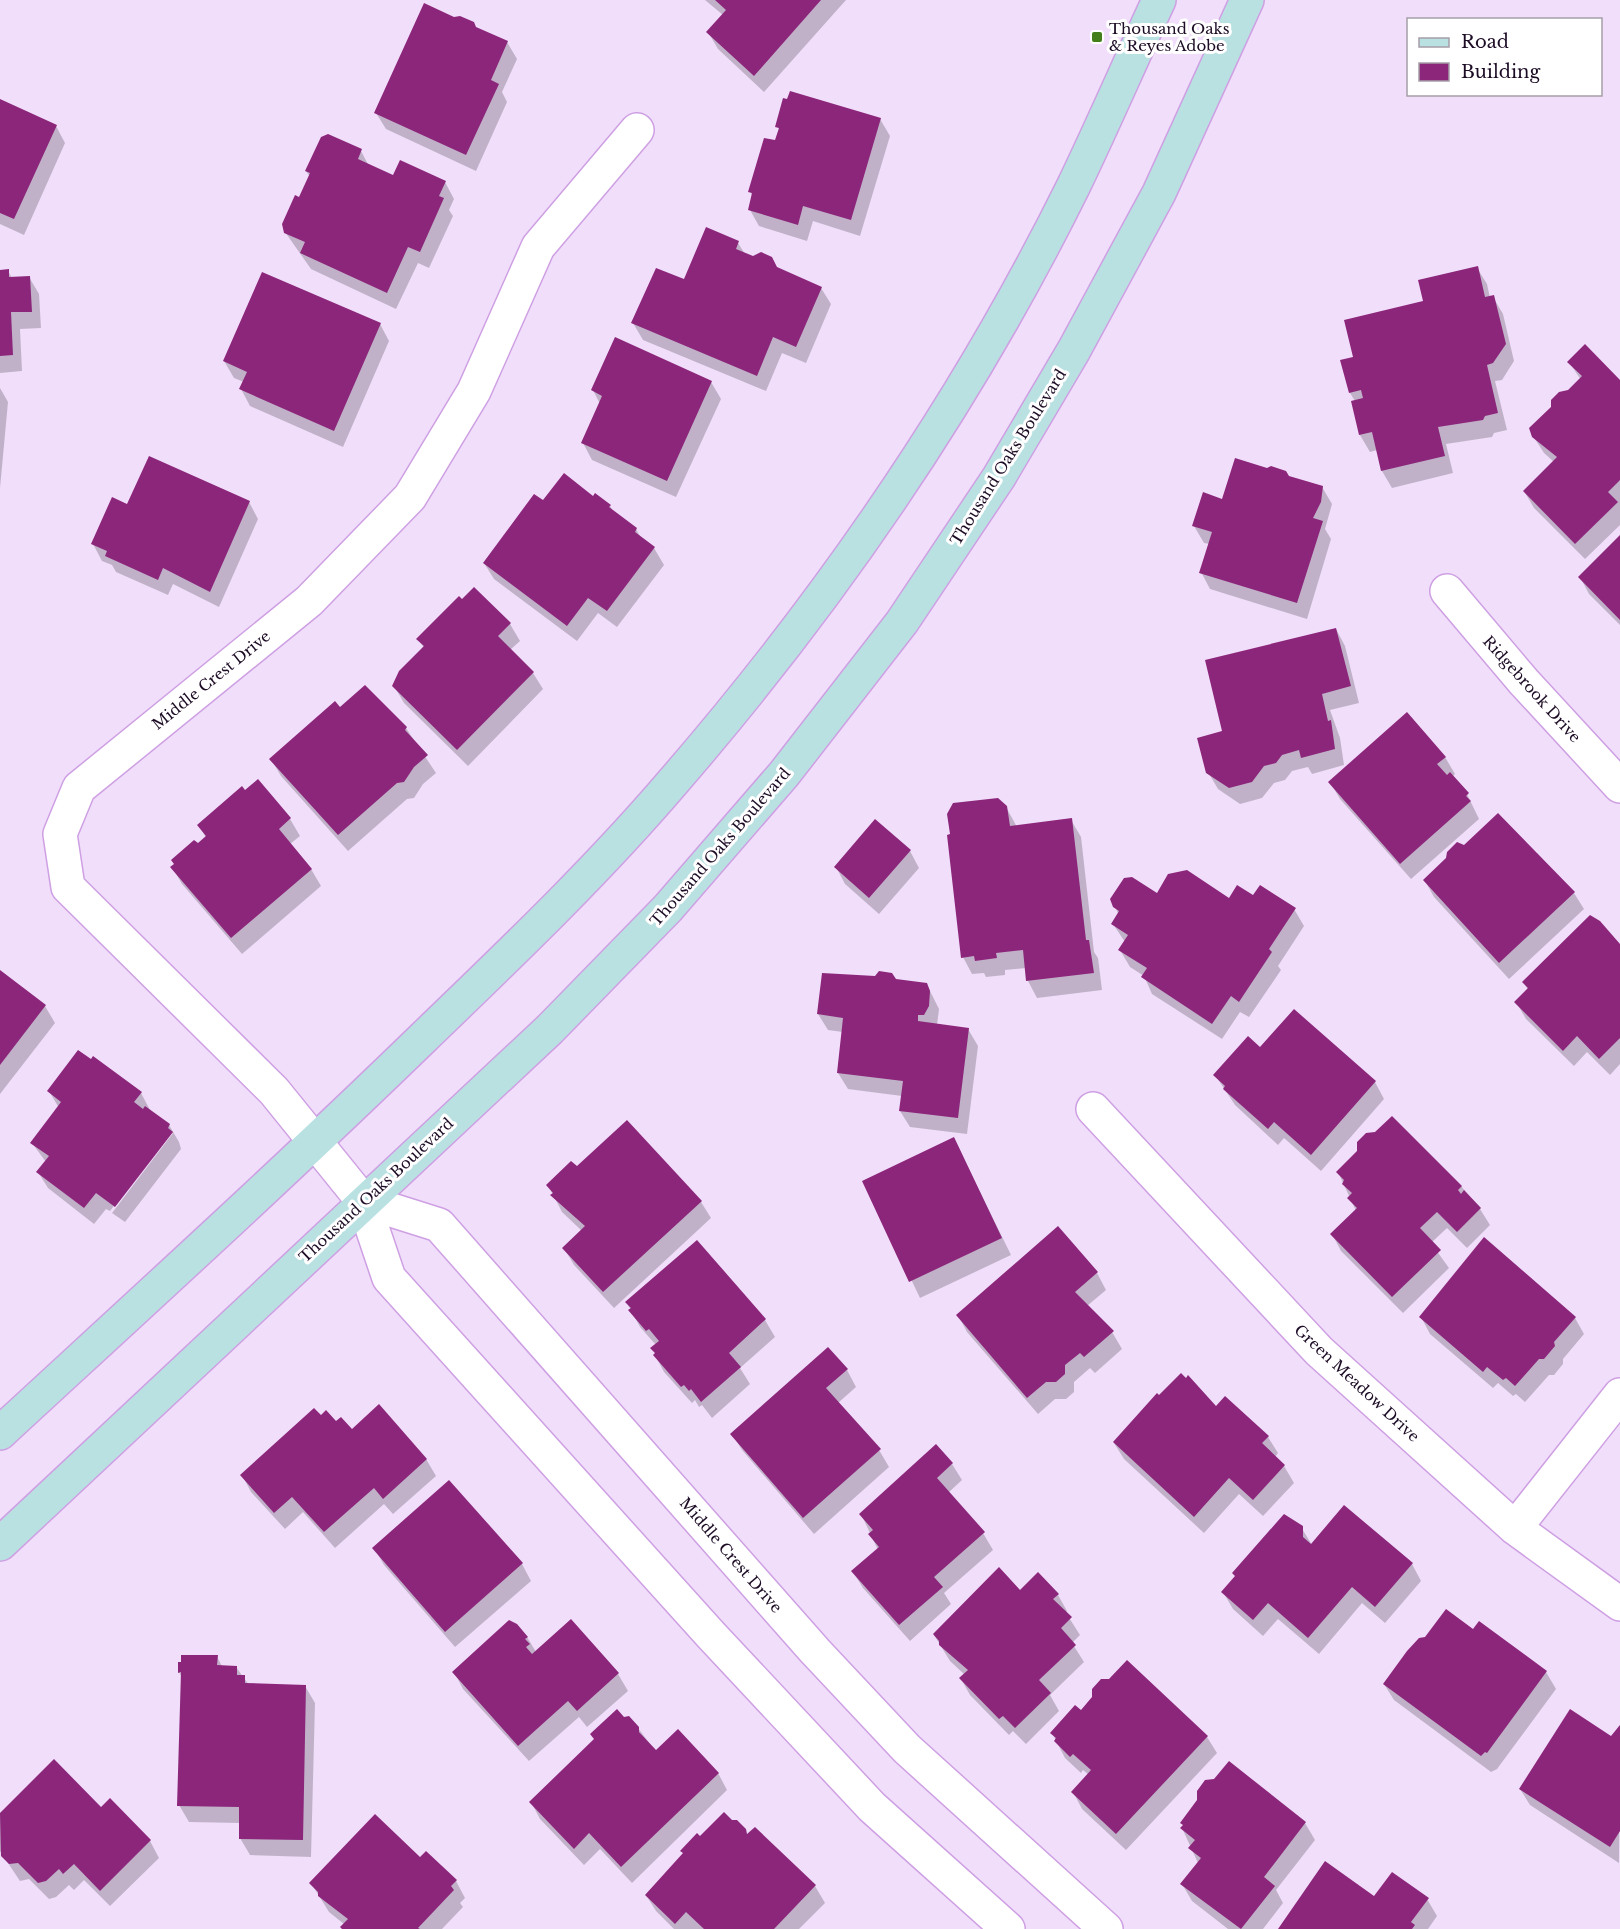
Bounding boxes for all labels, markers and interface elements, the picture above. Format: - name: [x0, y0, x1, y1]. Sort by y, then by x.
- legend: [1407, 18, 1602, 96]
- place label: Thousand Oaks & Reyes Adobe: [1109, 19, 1230, 55]
- marker: Thousand Oaks & Reyes Adobe: [1090, 30, 1104, 44]
- text: Road: [1461, 31, 1509, 53]
- text: Building: [1461, 61, 1540, 83]
- street label: Thousand Oaks Boulevard: [946, 365, 1070, 549]
- street label: Middle Crest Drive: [148, 626, 274, 734]
- street label: Ridgebrook Drive: [1479, 632, 1585, 746]
- street label: Thousand Oaks Boulevard: [646, 764, 794, 930]
- street label: Thousand Oaks Boulevard: [295, 1114, 457, 1266]
- street label: Green Meadow Drive: [1291, 1320, 1423, 1446]
- street label: Middle Crest Drive: [676, 1493, 786, 1617]

